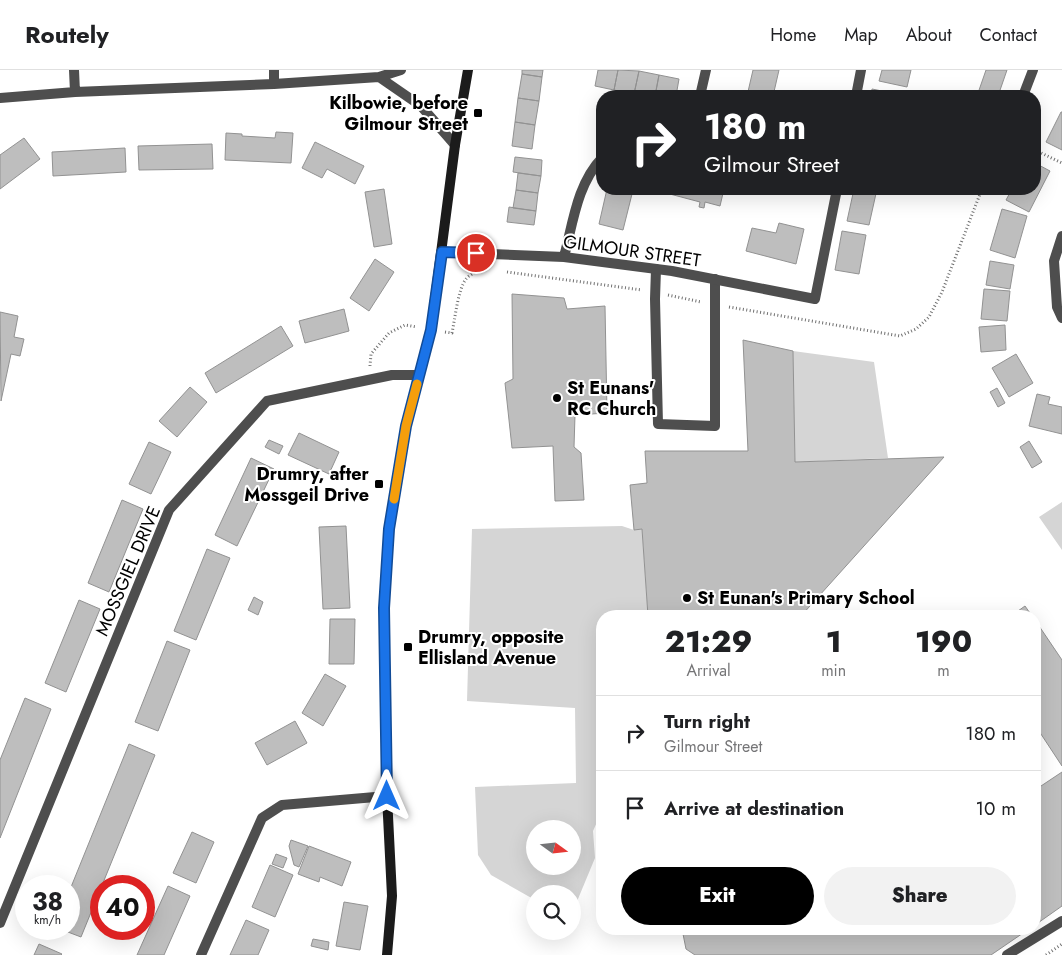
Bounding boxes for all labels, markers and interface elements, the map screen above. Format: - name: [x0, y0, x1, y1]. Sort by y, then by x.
- text: Routely: [25, 17, 109, 52]
- text: Home: [770, 22, 816, 48]
- text: Map: [844, 22, 878, 48]
- text: About: [906, 22, 951, 48]
- text: Contact: [979, 22, 1037, 48]
- place label: Kilbowie, before Gilmour Street: [329, 90, 468, 137]
- text: 180 m: [704, 102, 806, 152]
- marker: Kilbowie, before Gilmour Street: [472, 107, 484, 119]
- icon: right: [621, 110, 686, 175]
- text: Gilmour Street: [704, 148, 839, 180]
- street label: GILMOUR STREET: [562, 228, 703, 274]
- pin: [455, 232, 497, 274]
- icon: arrive: [462, 239, 490, 267]
- place label: St Eunans' RC Church: [567, 375, 656, 422]
- marker: St Eunans' RC Church: [551, 392, 563, 404]
- place label: Drumry, after Mossgeil Drive: [244, 461, 370, 508]
- marker: Drumry, after Mossgeil Drive: [373, 478, 385, 490]
- street label: MOSSGIEL DRIVE: [89, 502, 167, 640]
- place label: St Eunan's Primary School: [697, 585, 915, 611]
- marker: St Eunan's Primary School: [681, 592, 693, 604]
- text: 21:29: [665, 620, 752, 663]
- text: 1: [826, 620, 842, 663]
- text: 190: [915, 620, 972, 663]
- place label: Drumry, opposite Ellisland Avenue: [418, 624, 564, 671]
- marker: Drumry, opposite Ellisland Avenue: [402, 641, 414, 653]
- text: Arrival: [687, 659, 731, 682]
- text: min: [821, 659, 846, 682]
- text: m: [937, 659, 950, 682]
- text: Turn right: [664, 708, 750, 735]
- icon: right: [621, 719, 649, 747]
- text: 180 m: [965, 720, 1016, 747]
- text: Gilmour Street: [664, 735, 762, 758]
- position arrow: [360, 769, 412, 821]
- icon: arrive: [621, 794, 649, 822]
- text: Arrive at destination: [664, 795, 844, 822]
- text: 10 m: [976, 795, 1016, 822]
- north arrow: [526, 820, 581, 875]
- map controls: [526, 820, 581, 940]
- button: Exit: [621, 867, 814, 925]
- button: Share: [824, 867, 1016, 925]
- speed limit sign: 40: [90, 875, 155, 940]
- text: 38: [32, 883, 63, 919]
- button: search: [526, 885, 581, 940]
- text: km/h: [34, 911, 61, 929]

